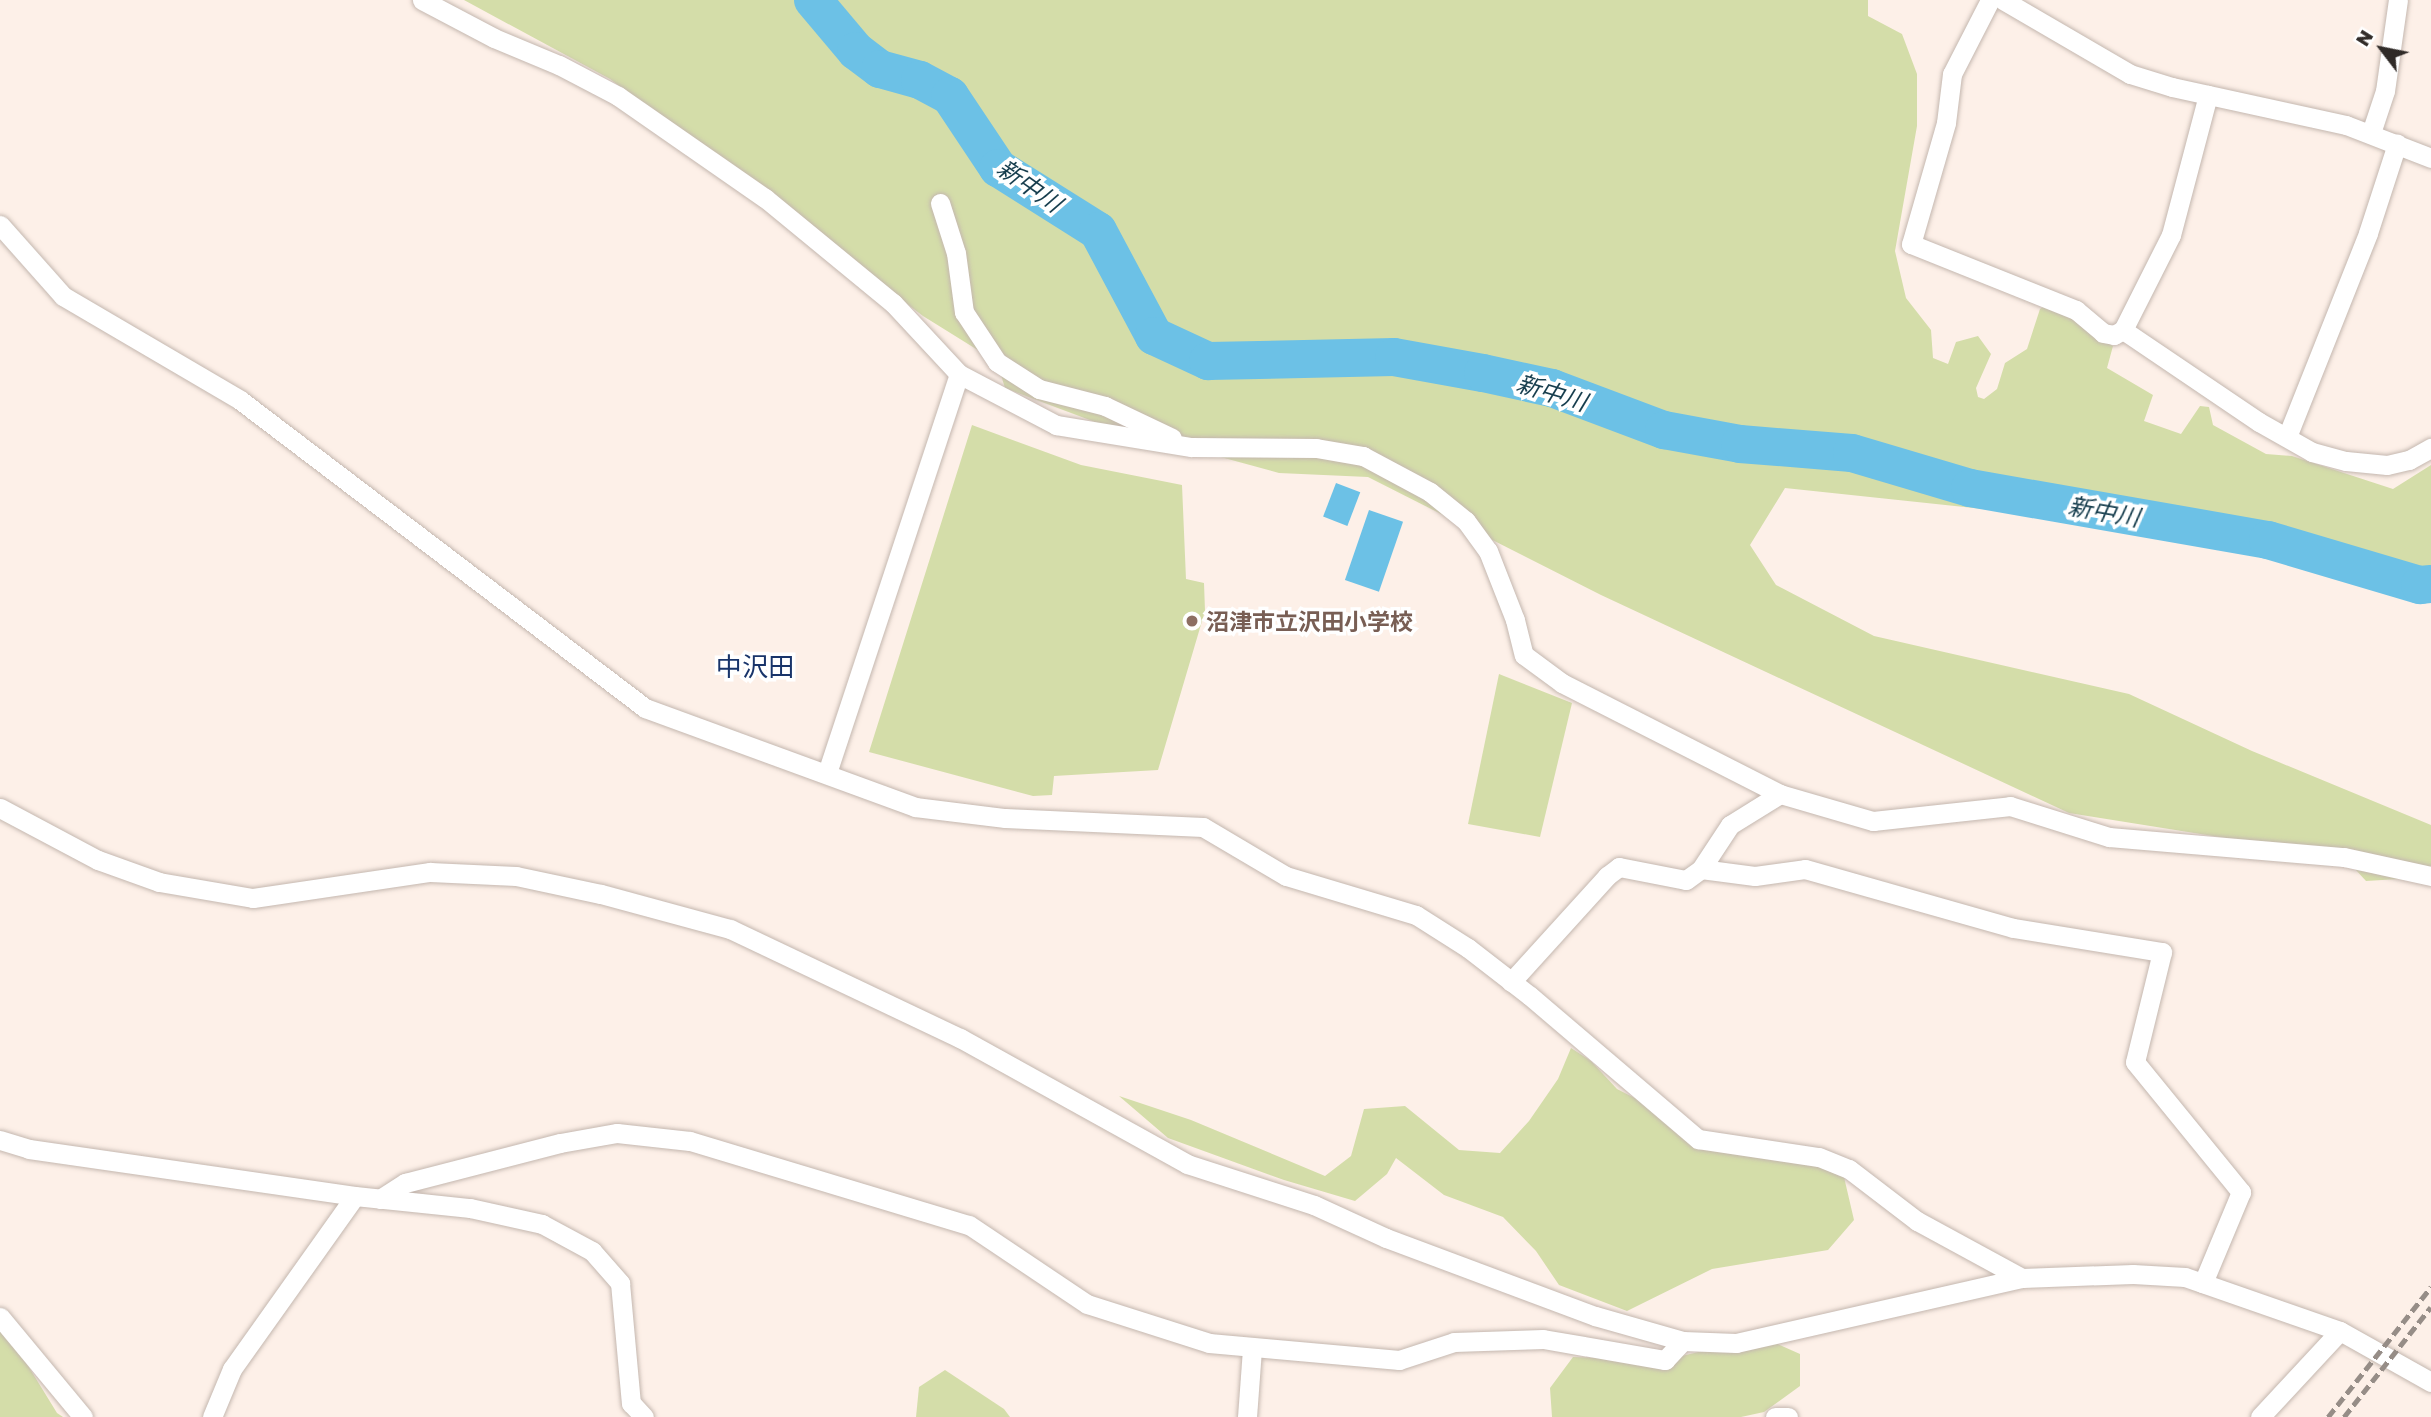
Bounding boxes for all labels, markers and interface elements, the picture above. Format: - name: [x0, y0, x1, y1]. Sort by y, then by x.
- north arrow: [2347, 14, 2417, 84]
- text: N: [2350, 25, 2377, 50]
- water label: 新中川: [992, 153, 1068, 217]
- water label: 新中川: [1513, 368, 1591, 416]
- water label: 新中川: [2066, 491, 2142, 531]
- place label: 沼津市立沢田小学校: [1206, 607, 1413, 635]
- marker: 沼津市立沢田小学校: [1184, 613, 1200, 629]
- district label: 中沢田: [716, 651, 794, 683]

